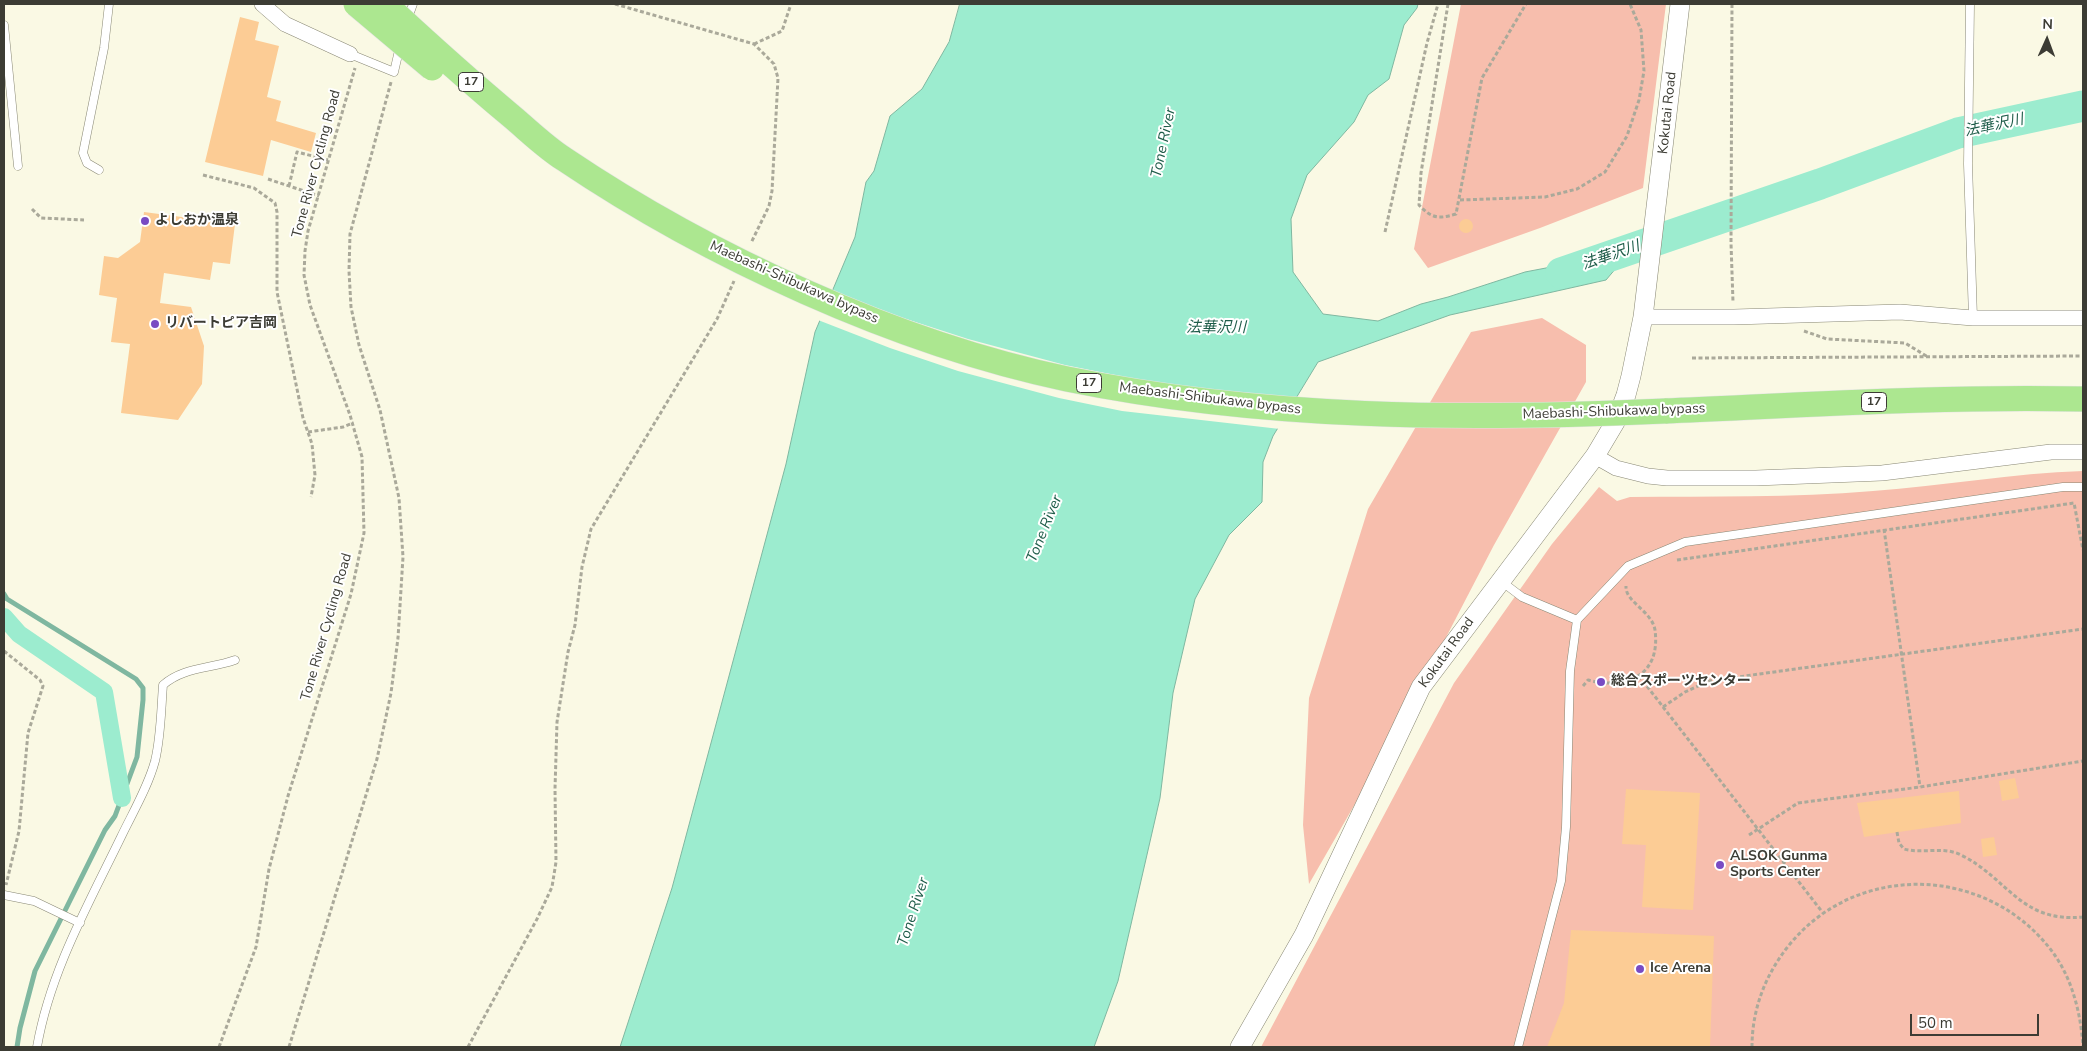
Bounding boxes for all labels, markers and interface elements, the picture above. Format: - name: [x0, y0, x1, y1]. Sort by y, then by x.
- north arrow: [2022, 15, 2072, 65]
- text: N: [2042, 15, 2053, 34]
- street label: Kokutai Road: [1655, 71, 1681, 155]
- road number: 17: [458, 72, 484, 91]
- street label: Tone River Cycling Road: [289, 88, 345, 240]
- water label: Tone River: [1148, 106, 1180, 180]
- water label: 法華沢川: [1963, 111, 2025, 141]
- place label: よしおか温泉: [155, 213, 239, 229]
- marker: よしおか温泉: [139, 215, 151, 227]
- street label: Maebashi-Shibukawa bypass: [707, 238, 881, 328]
- water label: 法華沢川: [1580, 238, 1642, 274]
- place label: リバートピア吉岡: [165, 316, 277, 332]
- marker: リバートピア吉岡: [149, 318, 161, 330]
- water label: 法華沢川: [1186, 319, 1246, 337]
- road number: 17: [1076, 373, 1102, 392]
- street label: Maebashi-Shibukawa bypass: [1118, 380, 1302, 418]
- road number: 17: [1862, 392, 1886, 412]
- street label: Maebashi-Shibukawa bypass: [1522, 400, 1706, 424]
- water label: Tone River: [1023, 493, 1067, 565]
- street label: Tone River Cycling Road: [298, 551, 356, 703]
- street label: Kokutai Road: [1416, 615, 1478, 691]
- place label: 総合スポーツセンター: [1611, 674, 1751, 690]
- marker: 総合スポーツセンター: [1595, 676, 1607, 688]
- place label: ALSOK Gunma Sports Center: [1730, 849, 1828, 882]
- marker: ALSOK Gunma Sports Center: [1714, 859, 1726, 871]
- water label: Tone River: [894, 875, 934, 949]
- place label: Ice Arena: [1650, 961, 1711, 977]
- marker: Ice Arena: [1634, 963, 1646, 975]
- scale bar: [1912, 1004, 2041, 1036]
- text: 50 m: [1918, 1013, 1953, 1033]

